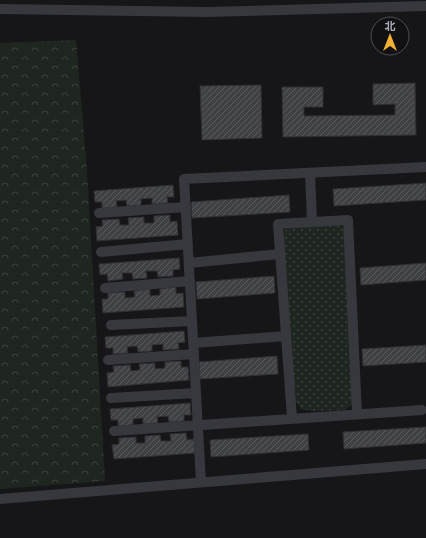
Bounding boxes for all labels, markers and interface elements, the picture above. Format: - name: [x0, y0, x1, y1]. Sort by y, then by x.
- north arrow: [370, 16, 410, 56]
- text: 北: [385, 19, 396, 33]

